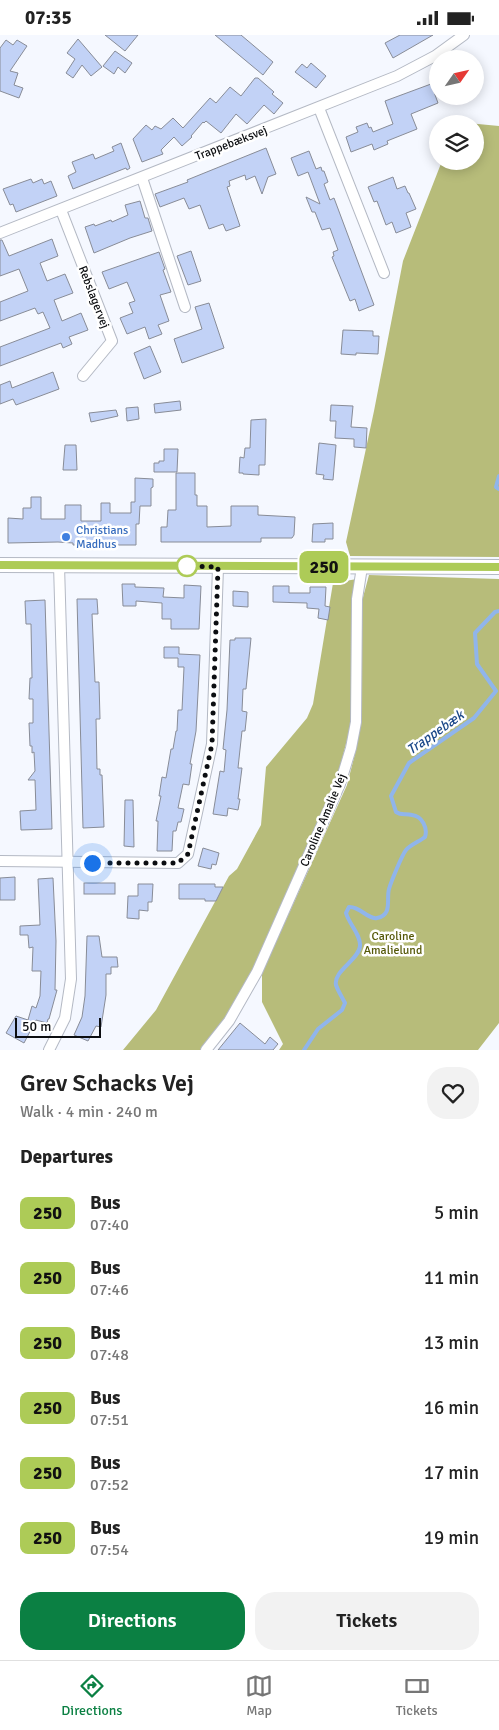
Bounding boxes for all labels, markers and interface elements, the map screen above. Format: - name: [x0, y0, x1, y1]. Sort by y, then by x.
- text: 07:35: [25, 6, 72, 30]
- north arrow: [429, 50, 484, 105]
- map controls: [429, 50, 484, 170]
- button: layers: [429, 115, 484, 170]
- street label: Trappebæksvej: [193, 123, 269, 164]
- street label: Rebslagervej: [75, 264, 112, 331]
- place label: Christians Madhus: [76, 523, 128, 552]
- marker: Christians Madhus: [60, 531, 72, 543]
- line badge: 250: [295, 551, 353, 583]
- unlabelled marker: [176, 555, 198, 577]
- text: 250: [309, 556, 339, 578]
- water label: Trappebæk: [404, 706, 469, 758]
- street label: Caroline Amalie Vej: [297, 771, 350, 869]
- your location: [80, 851, 105, 876]
- park label: Caroline Amalielund: [364, 929, 422, 958]
- scale bar: [15, 1015, 101, 1038]
- text: 50 m: [22, 1018, 51, 1035]
- button: heart: [427, 1067, 479, 1119]
- text: Grev Schacks Vej: [20, 1068, 194, 1098]
- text: Walk · 4 min · 240 m: [20, 1102, 158, 1122]
- text: Departures: [20, 1145, 113, 1169]
- text: Bus: [90, 1191, 121, 1215]
- text: 5 min: [434, 1201, 479, 1225]
- text: 250: [33, 1202, 62, 1224]
- text: 07:40: [90, 1215, 129, 1235]
- text: Bus: [90, 1256, 121, 1280]
- text: 11 min: [424, 1266, 479, 1290]
- text: 250: [33, 1267, 62, 1289]
- text: 07:46: [90, 1280, 129, 1300]
- text: Bus: [90, 1321, 121, 1345]
- text: 13 min: [424, 1331, 479, 1355]
- text: 250: [33, 1332, 62, 1354]
- text: 07:48: [90, 1345, 129, 1365]
- text: Bus: [90, 1386, 121, 1410]
- text: 16 min: [424, 1396, 479, 1420]
- text: 250: [33, 1397, 62, 1419]
- text: 07:51: [90, 1410, 129, 1430]
- text: Bus: [90, 1451, 121, 1475]
- text: 17 min: [424, 1461, 479, 1485]
- text: 250: [33, 1462, 62, 1484]
- text: 07:52: [90, 1475, 129, 1495]
- text: Bus: [90, 1516, 121, 1540]
- text: 19 min: [424, 1526, 479, 1550]
- text: 250: [33, 1527, 62, 1549]
- text: 07:54: [90, 1540, 129, 1560]
- button: Directions: [20, 1592, 245, 1650]
- button: Tickets: [255, 1592, 479, 1650]
- tab: Directions: [61, 1672, 123, 1719]
- tab: Map: [245, 1672, 273, 1719]
- tab: Tickets: [396, 1672, 438, 1719]

